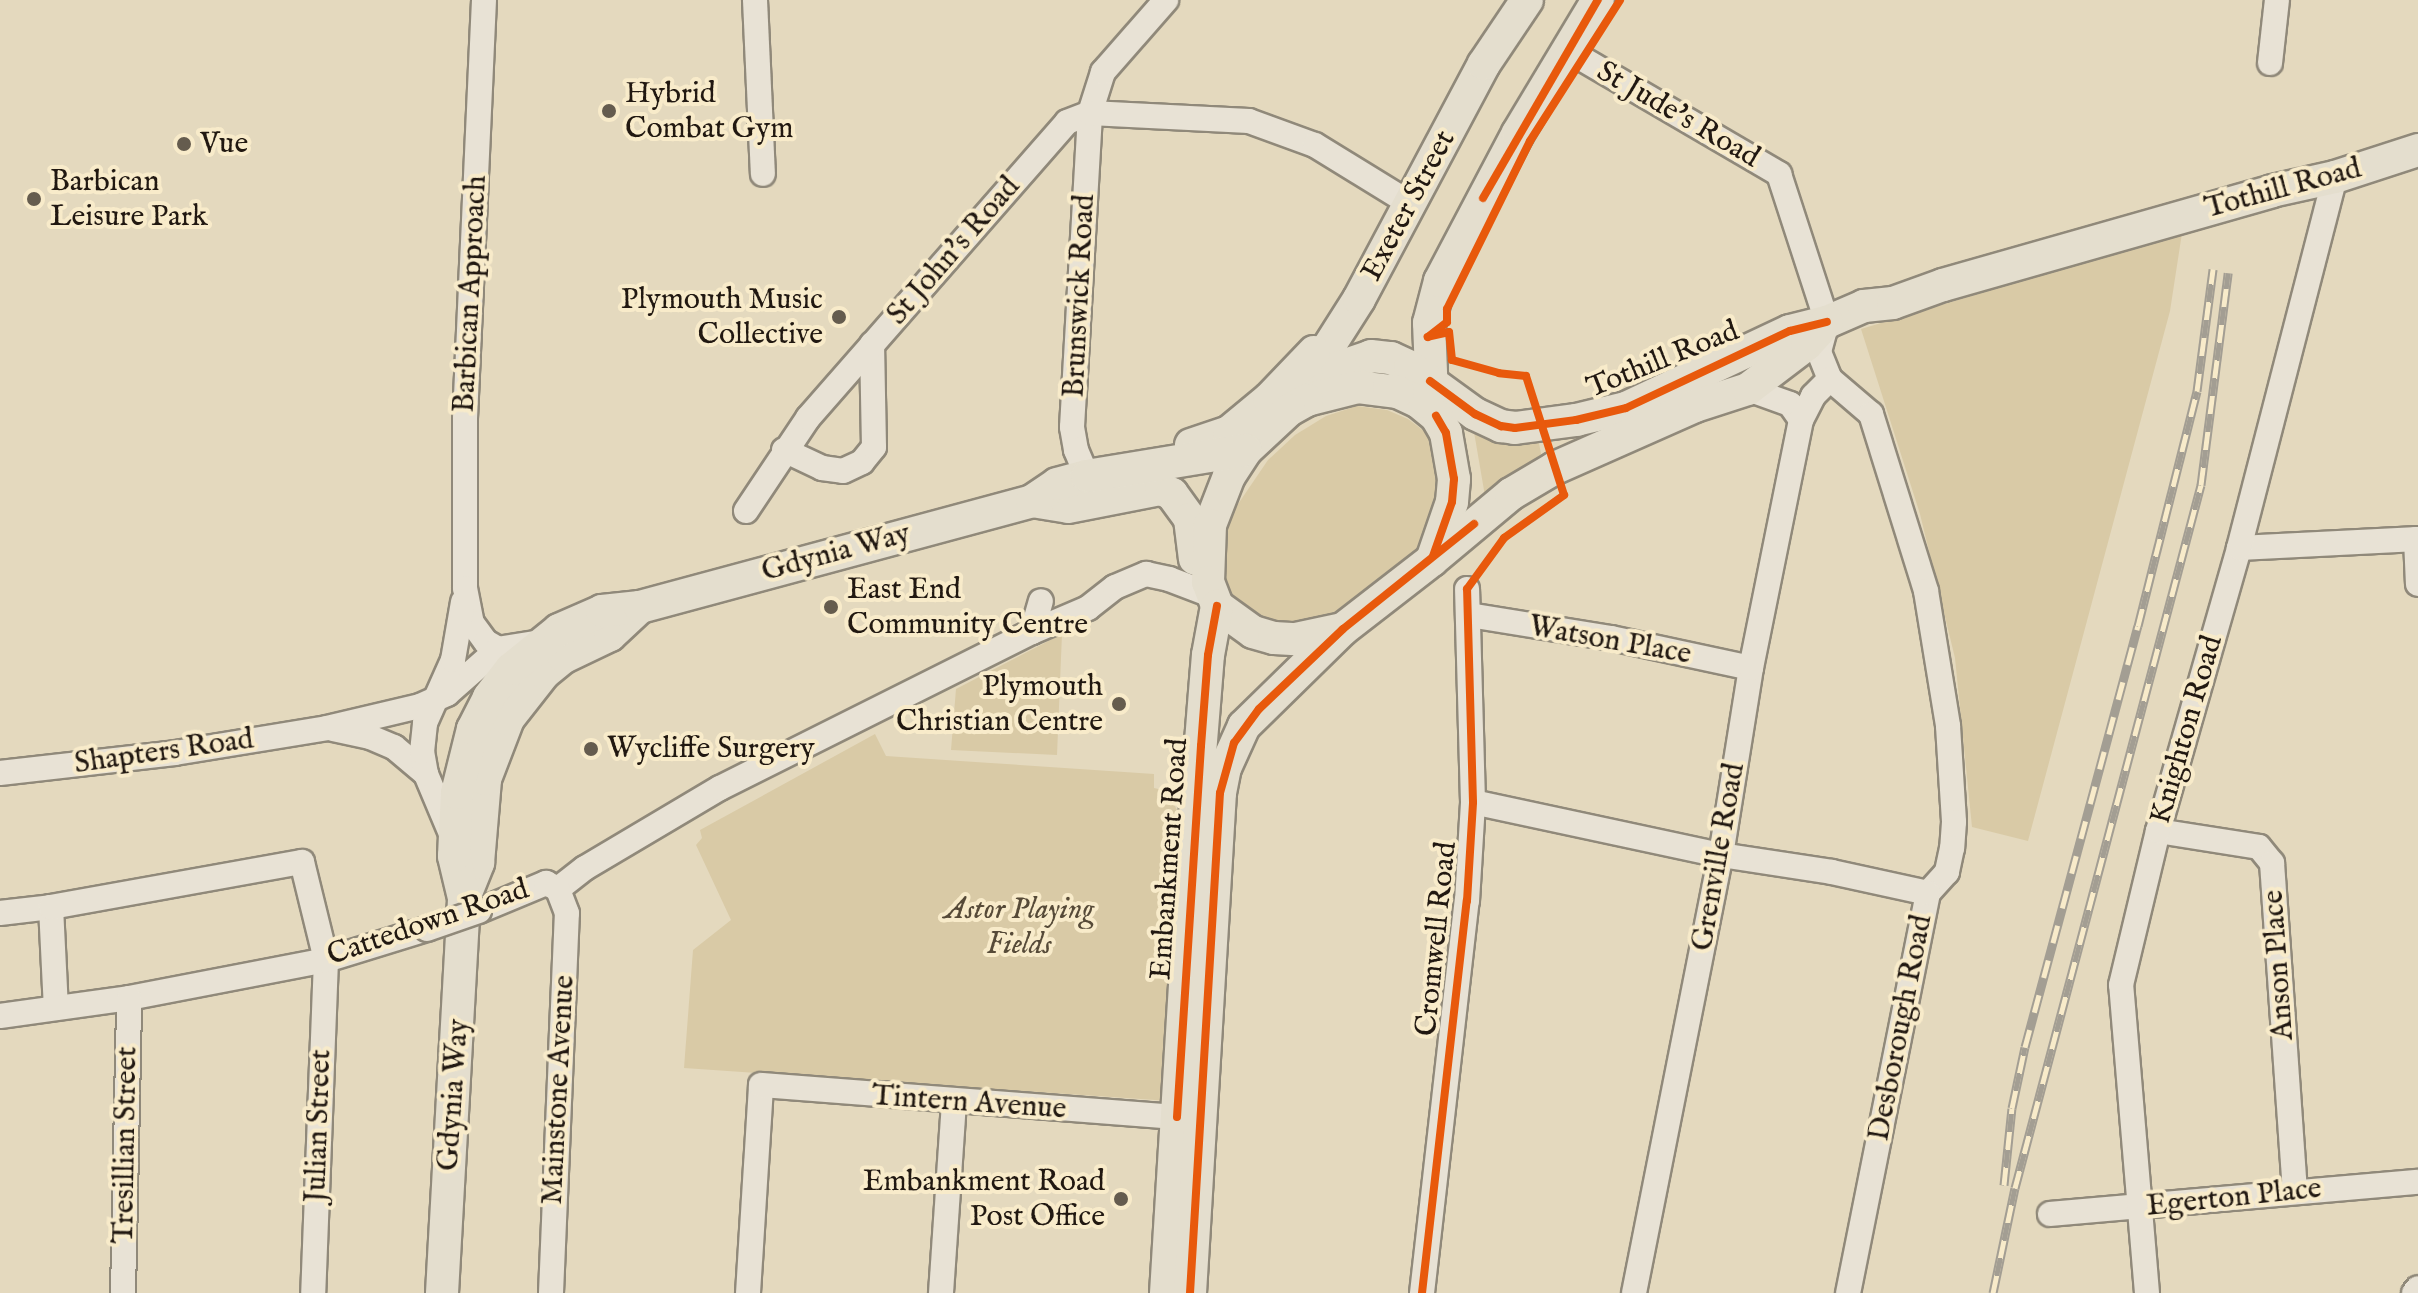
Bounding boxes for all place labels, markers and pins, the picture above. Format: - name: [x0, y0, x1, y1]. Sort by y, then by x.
- place label: Hybrid Combat Gym: [625, 76, 793, 146]
- marker: Hybrid Combat Gym: [600, 102, 618, 120]
- place label: Vue: [200, 126, 248, 162]
- marker: Vue: [175, 135, 193, 153]
- place label: Barbican Leisure Park: [50, 164, 208, 234]
- marker: Barbican Leisure Park: [25, 190, 43, 208]
- place label: Plymouth Music Collective: [621, 282, 823, 352]
- marker: Plymouth Music Collective: [830, 308, 848, 326]
- place label: East End Community Centre: [847, 572, 1088, 642]
- marker: East End Community Centre: [822, 598, 840, 616]
- place label: Plymouth Christian Centre: [896, 669, 1103, 740]
- marker: Plymouth Christian Centre: [1110, 695, 1128, 713]
- place label: Wycliffe Surgery: [607, 731, 815, 767]
- marker: Wycliffe Surgery: [582, 740, 600, 758]
- place label: Embankment Road Post Office: [863, 1164, 1105, 1234]
- marker: Embankment Road Post Office: [1112, 1190, 1130, 1208]

